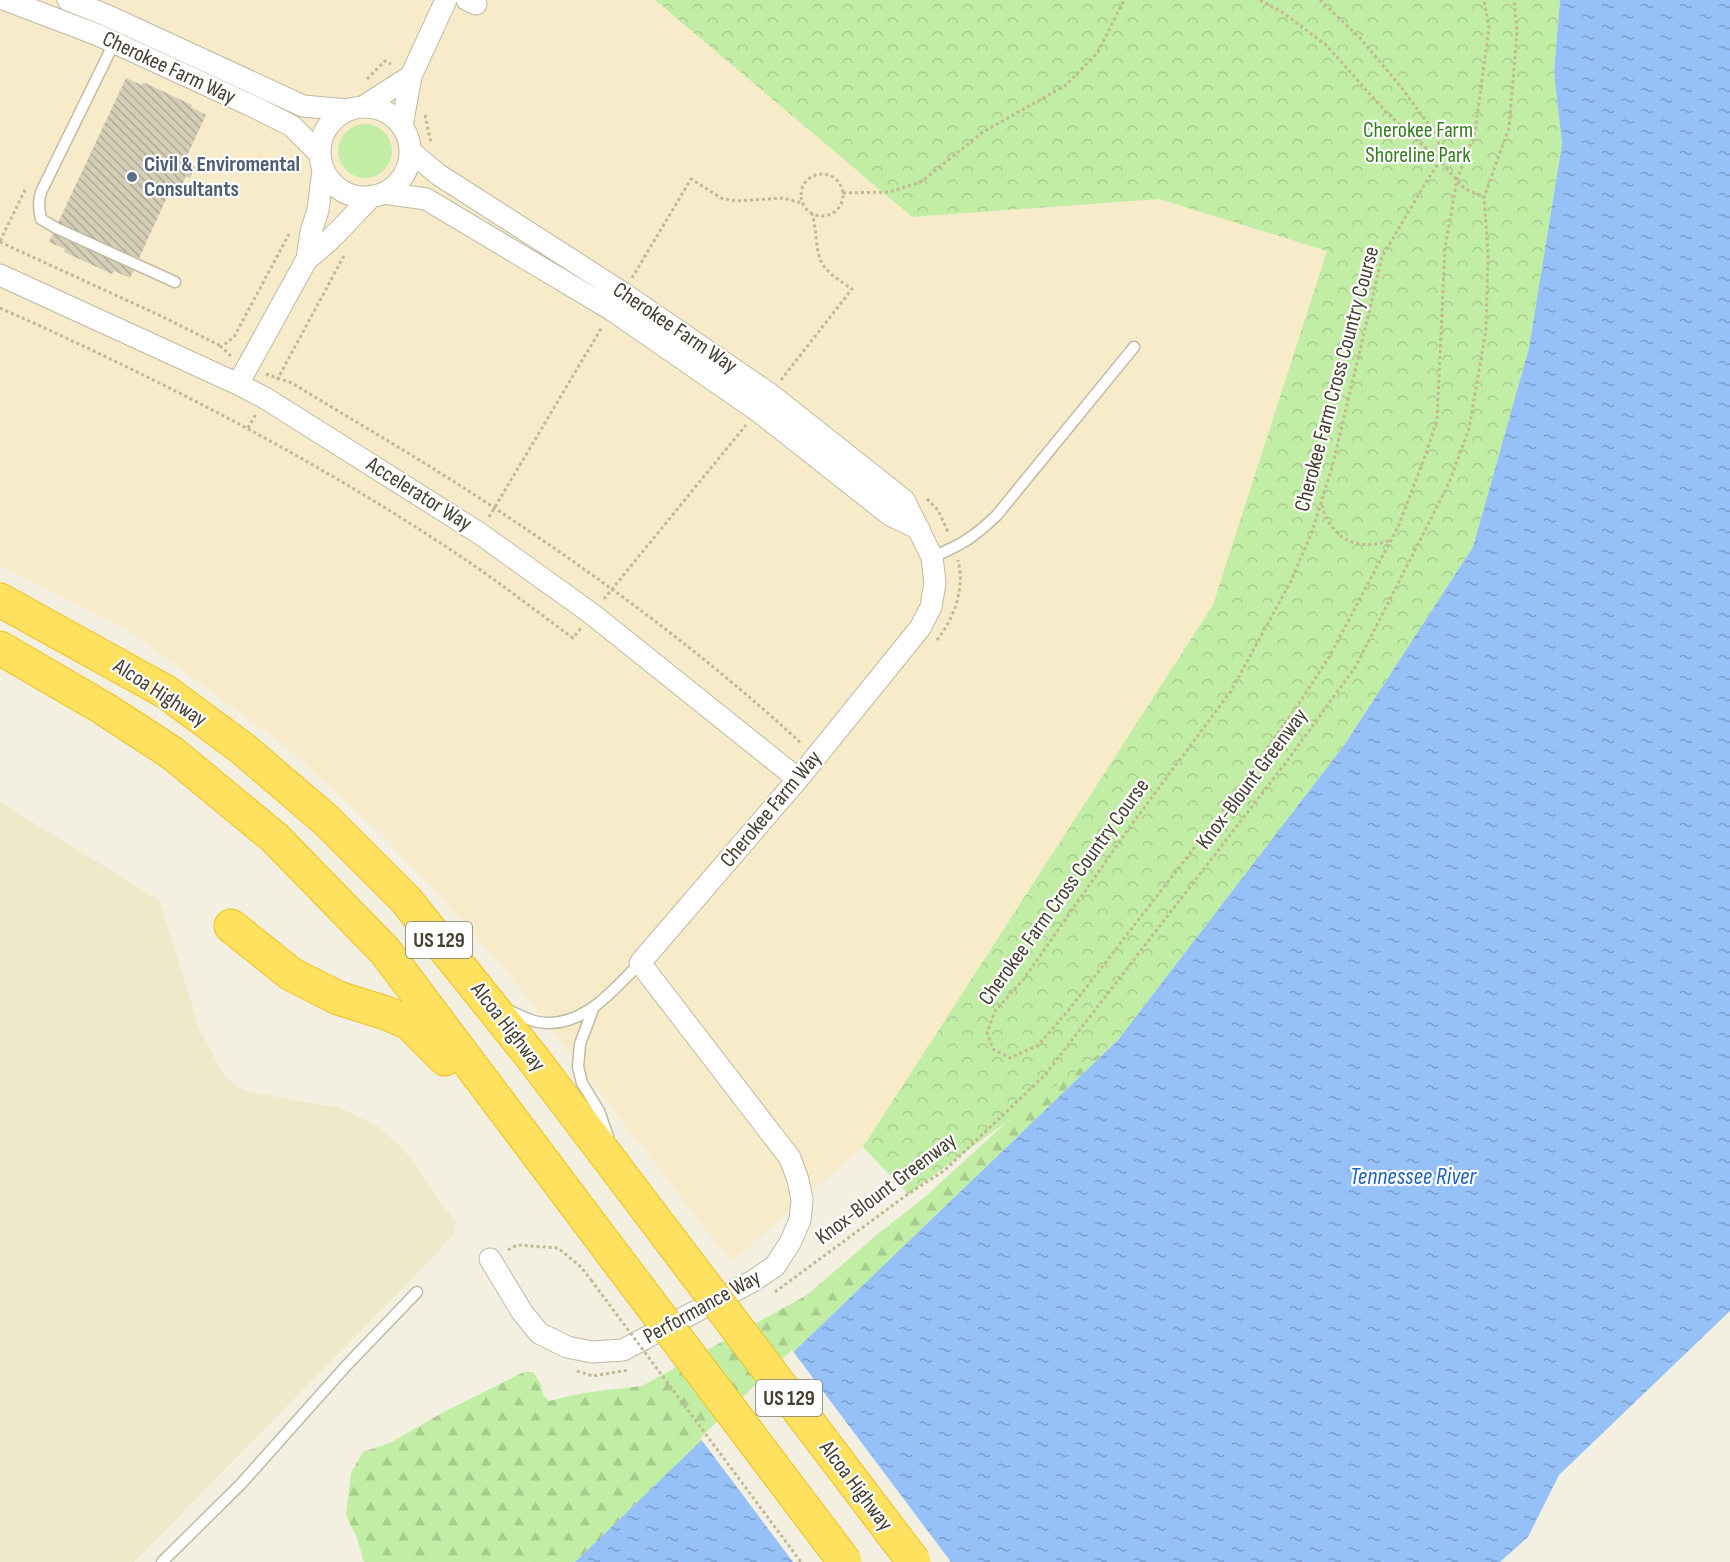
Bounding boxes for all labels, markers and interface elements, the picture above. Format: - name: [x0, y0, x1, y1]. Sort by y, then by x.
- street label: Cherokee Farm Way: [98, 25, 240, 111]
- park label: Cherokee Farm Shoreline Park: [1363, 117, 1473, 169]
- place label: Civil & Enviromental Consultants: [144, 151, 300, 203]
- marker: Civil & Enviromental Consultants: [125, 170, 139, 184]
- street label: Cherokee Farm Cross Country Course: [1289, 243, 1385, 515]
- street label: Cherokee Farm Way: [608, 277, 743, 380]
- street label: Accelerator Way: [360, 450, 477, 537]
- street label: Alcoa Highway: [107, 652, 212, 733]
- street label: Knox-Blount Greenway: [1190, 703, 1314, 855]
- street label: Cherokee Farm Way: [714, 745, 828, 873]
- street label: Cherokee Farm Cross Country Course: [973, 773, 1155, 1011]
- road number: US 129: [406, 922, 472, 958]
- street label: Alcoa Highway: [464, 976, 552, 1077]
- street label: Knox-Blount Greenway: [810, 1127, 962, 1251]
- water label: Tennessee River: [1350, 1162, 1477, 1191]
- street label: Performance Way: [639, 1264, 766, 1350]
- road number: US 129: [756, 1380, 822, 1416]
- street label: Alcoa Highway: [813, 1435, 899, 1537]

